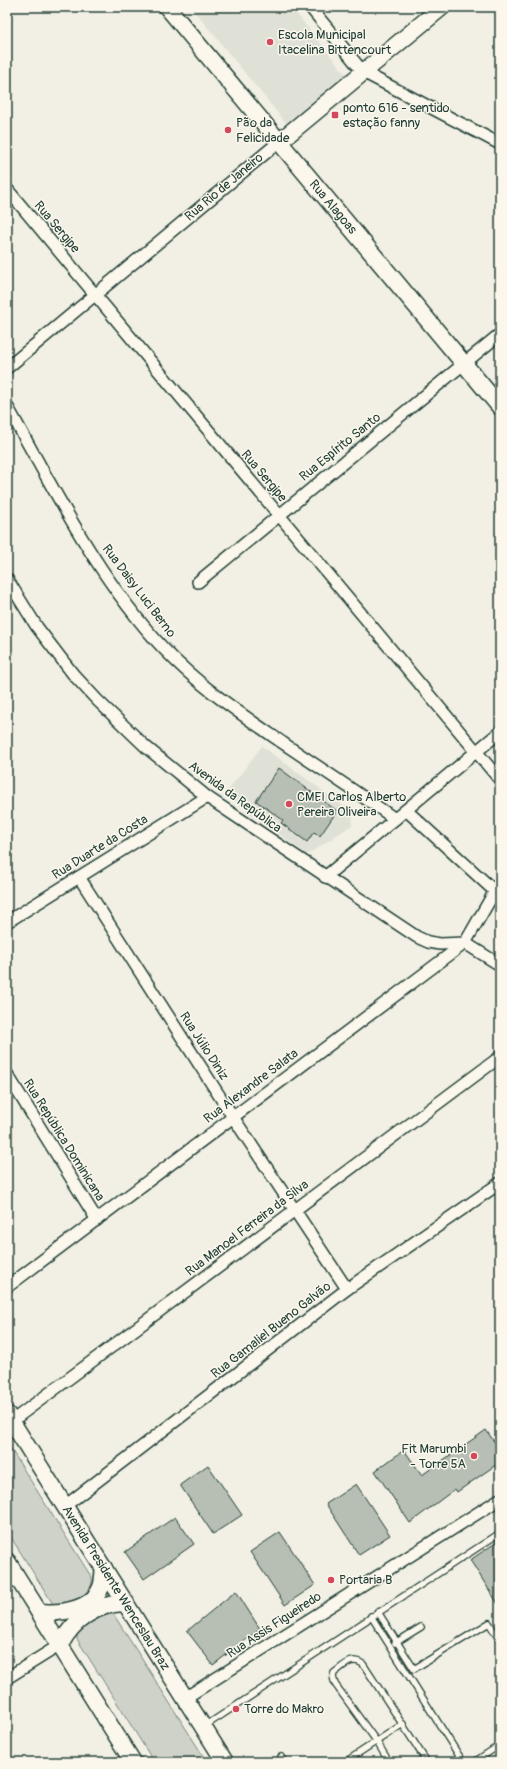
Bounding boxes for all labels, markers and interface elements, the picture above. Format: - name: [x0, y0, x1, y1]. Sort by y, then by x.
- place label: Escola Municipal Itacelina Bittencourt: [278, 27, 392, 58]
- marker: Escola Municipal Itacelina Bittencourt: [265, 37, 275, 47]
- place label: ponto 616 - sentido estação fanny: [343, 100, 450, 131]
- marker: ponto 616 - sentido estação fanny: [330, 110, 340, 120]
- place label: Pão da Felicidade: [236, 115, 290, 146]
- marker: Pão da Felicidade: [223, 125, 233, 135]
- street label: Rua Rio de Janeiro: [181, 149, 267, 225]
- street label: Rua Alagoas: [306, 177, 360, 238]
- street label: Rua Sergipe: [31, 198, 84, 257]
- street label: Rua Espírito Santo: [296, 409, 384, 485]
- street label: Rua Sergipe: [238, 447, 291, 506]
- street label: Rua Daisy Luci Berno: [99, 541, 179, 641]
- street label: Avenida da República: [185, 758, 285, 836]
- place label: CMEI Carlos Alberto Pereira Oliveira: [297, 789, 406, 820]
- marker: CMEI Carlos Alberto Pereira Oliveira: [284, 799, 294, 809]
- street label: Rua Duarte da Costa: [49, 811, 151, 883]
- street label: Rua Júlio Diniz: [176, 1009, 232, 1083]
- street label: Rua Alexandre Salata: [201, 1045, 301, 1127]
- street label: Rua República Dominicana: [20, 1076, 108, 1204]
- street label: Rua Manoel Ferreira da Silva: [182, 1176, 312, 1280]
- street label: Rua Gamaliel Bueno Galvão: [208, 1278, 334, 1382]
- place label: Fit Marumbi - Torre 5A: [401, 1441, 467, 1472]
- marker: Fit Marumbi - Torre 5A: [469, 1451, 479, 1461]
- street label: Avenida Presidente Wenceslau Braz: [59, 1503, 174, 1674]
- place label: Portaria B: [339, 1572, 392, 1588]
- marker: Portaria B: [326, 1575, 336, 1585]
- street label: Rua Assis Figueiredo: [224, 1588, 324, 1662]
- place label: Torre do Makro: [244, 1701, 324, 1717]
- marker: Torre do Makro: [231, 1704, 241, 1714]

